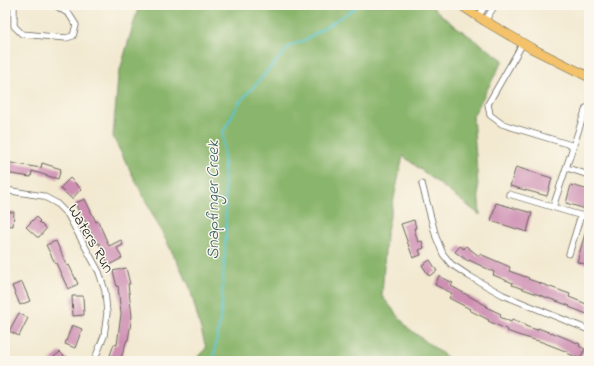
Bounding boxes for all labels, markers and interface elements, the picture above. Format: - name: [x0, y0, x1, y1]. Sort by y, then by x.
- water label: Snapfinger Creek: [201, 139, 227, 260]
- street label: Waters Run: [61, 200, 120, 278]

